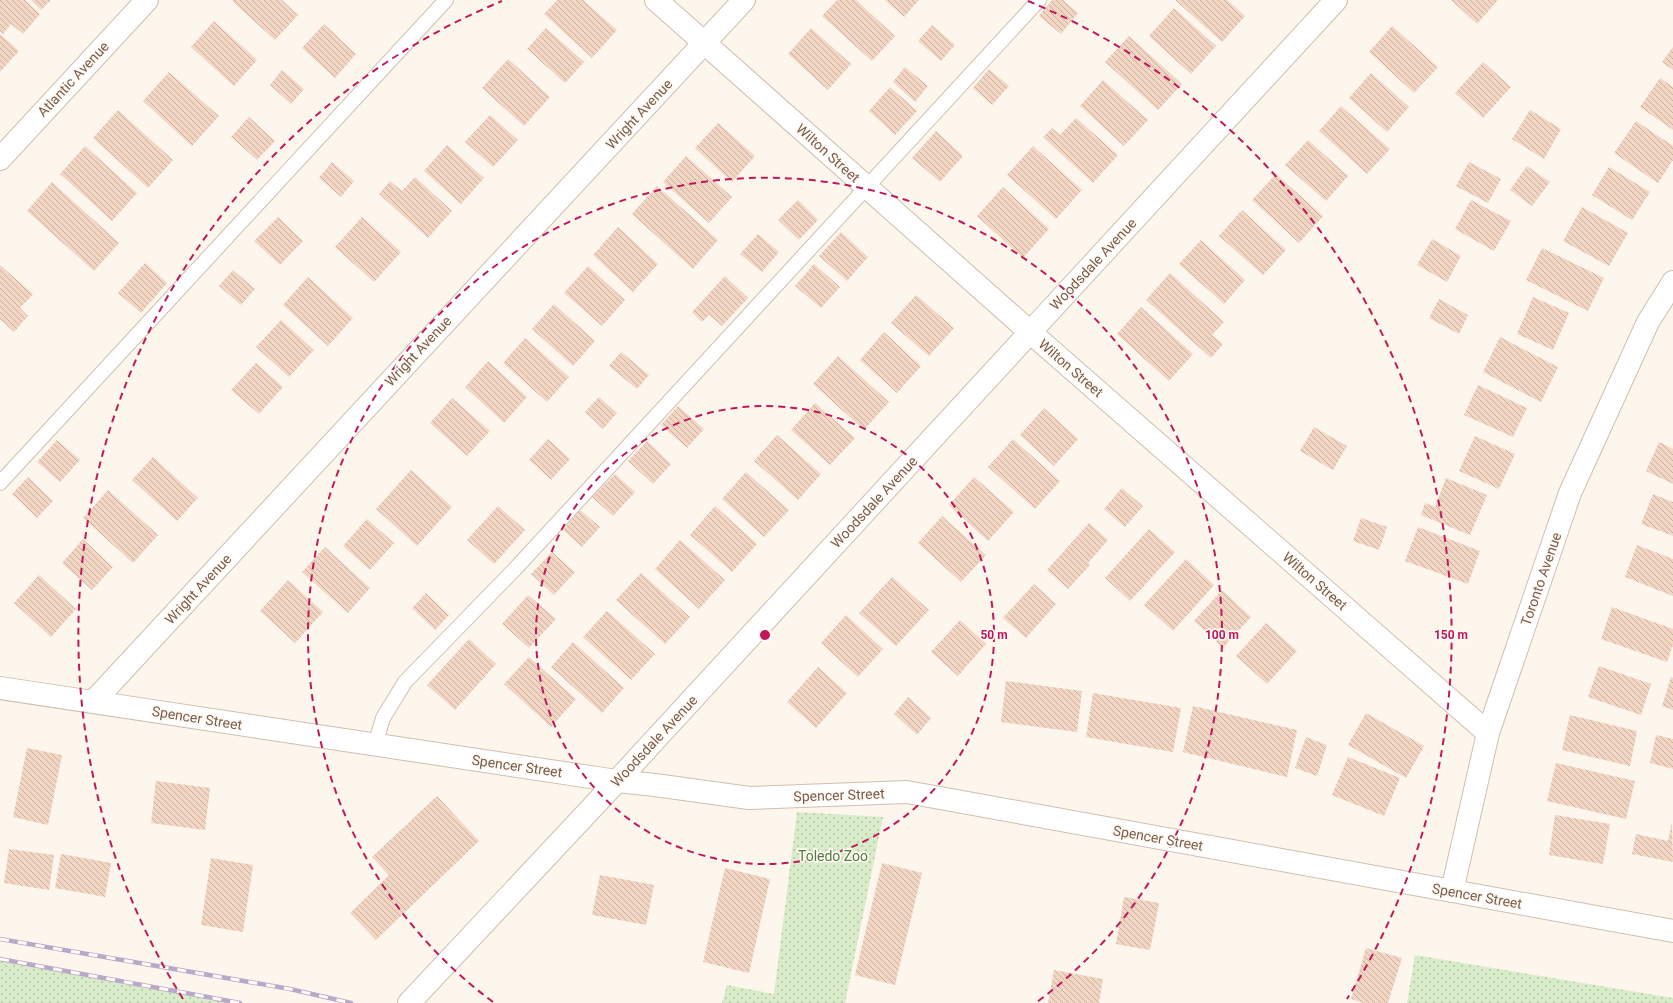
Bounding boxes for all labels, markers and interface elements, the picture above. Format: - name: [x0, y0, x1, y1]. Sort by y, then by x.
- street label: Atlantic Avenue: [34, 38, 112, 120]
- street label: Wright Avenue: [603, 76, 675, 152]
- street label: Wilton Street: [793, 120, 863, 186]
- street label: Woodsdale Avenue: [1047, 215, 1139, 313]
- street label: Wright Avenue: [382, 313, 454, 389]
- street label: Wilton Street: [1036, 336, 1107, 400]
- street label: Woodsdale Avenue: [828, 453, 920, 551]
- street label: Toronto Avenue: [1518, 530, 1564, 628]
- street label: Wilton Street: [1280, 549, 1351, 613]
- street label: Wright Avenue: [162, 551, 234, 627]
- centre of rings: [758, 628, 772, 642]
- text: 50 m: [980, 628, 1008, 642]
- text: 100 m: [1205, 628, 1239, 642]
- text: 150 m: [1434, 628, 1468, 642]
- street label: Woodsdale Avenue: [608, 692, 700, 790]
- street label: Spencer Street: [151, 703, 244, 733]
- street label: Spencer Street: [471, 752, 564, 780]
- street label: Spencer Street: [793, 785, 885, 805]
- street label: Spencer Street: [1112, 822, 1205, 854]
- park label: Toledo Zoo: [798, 848, 868, 864]
- street label: Spencer Street: [1431, 880, 1524, 912]

